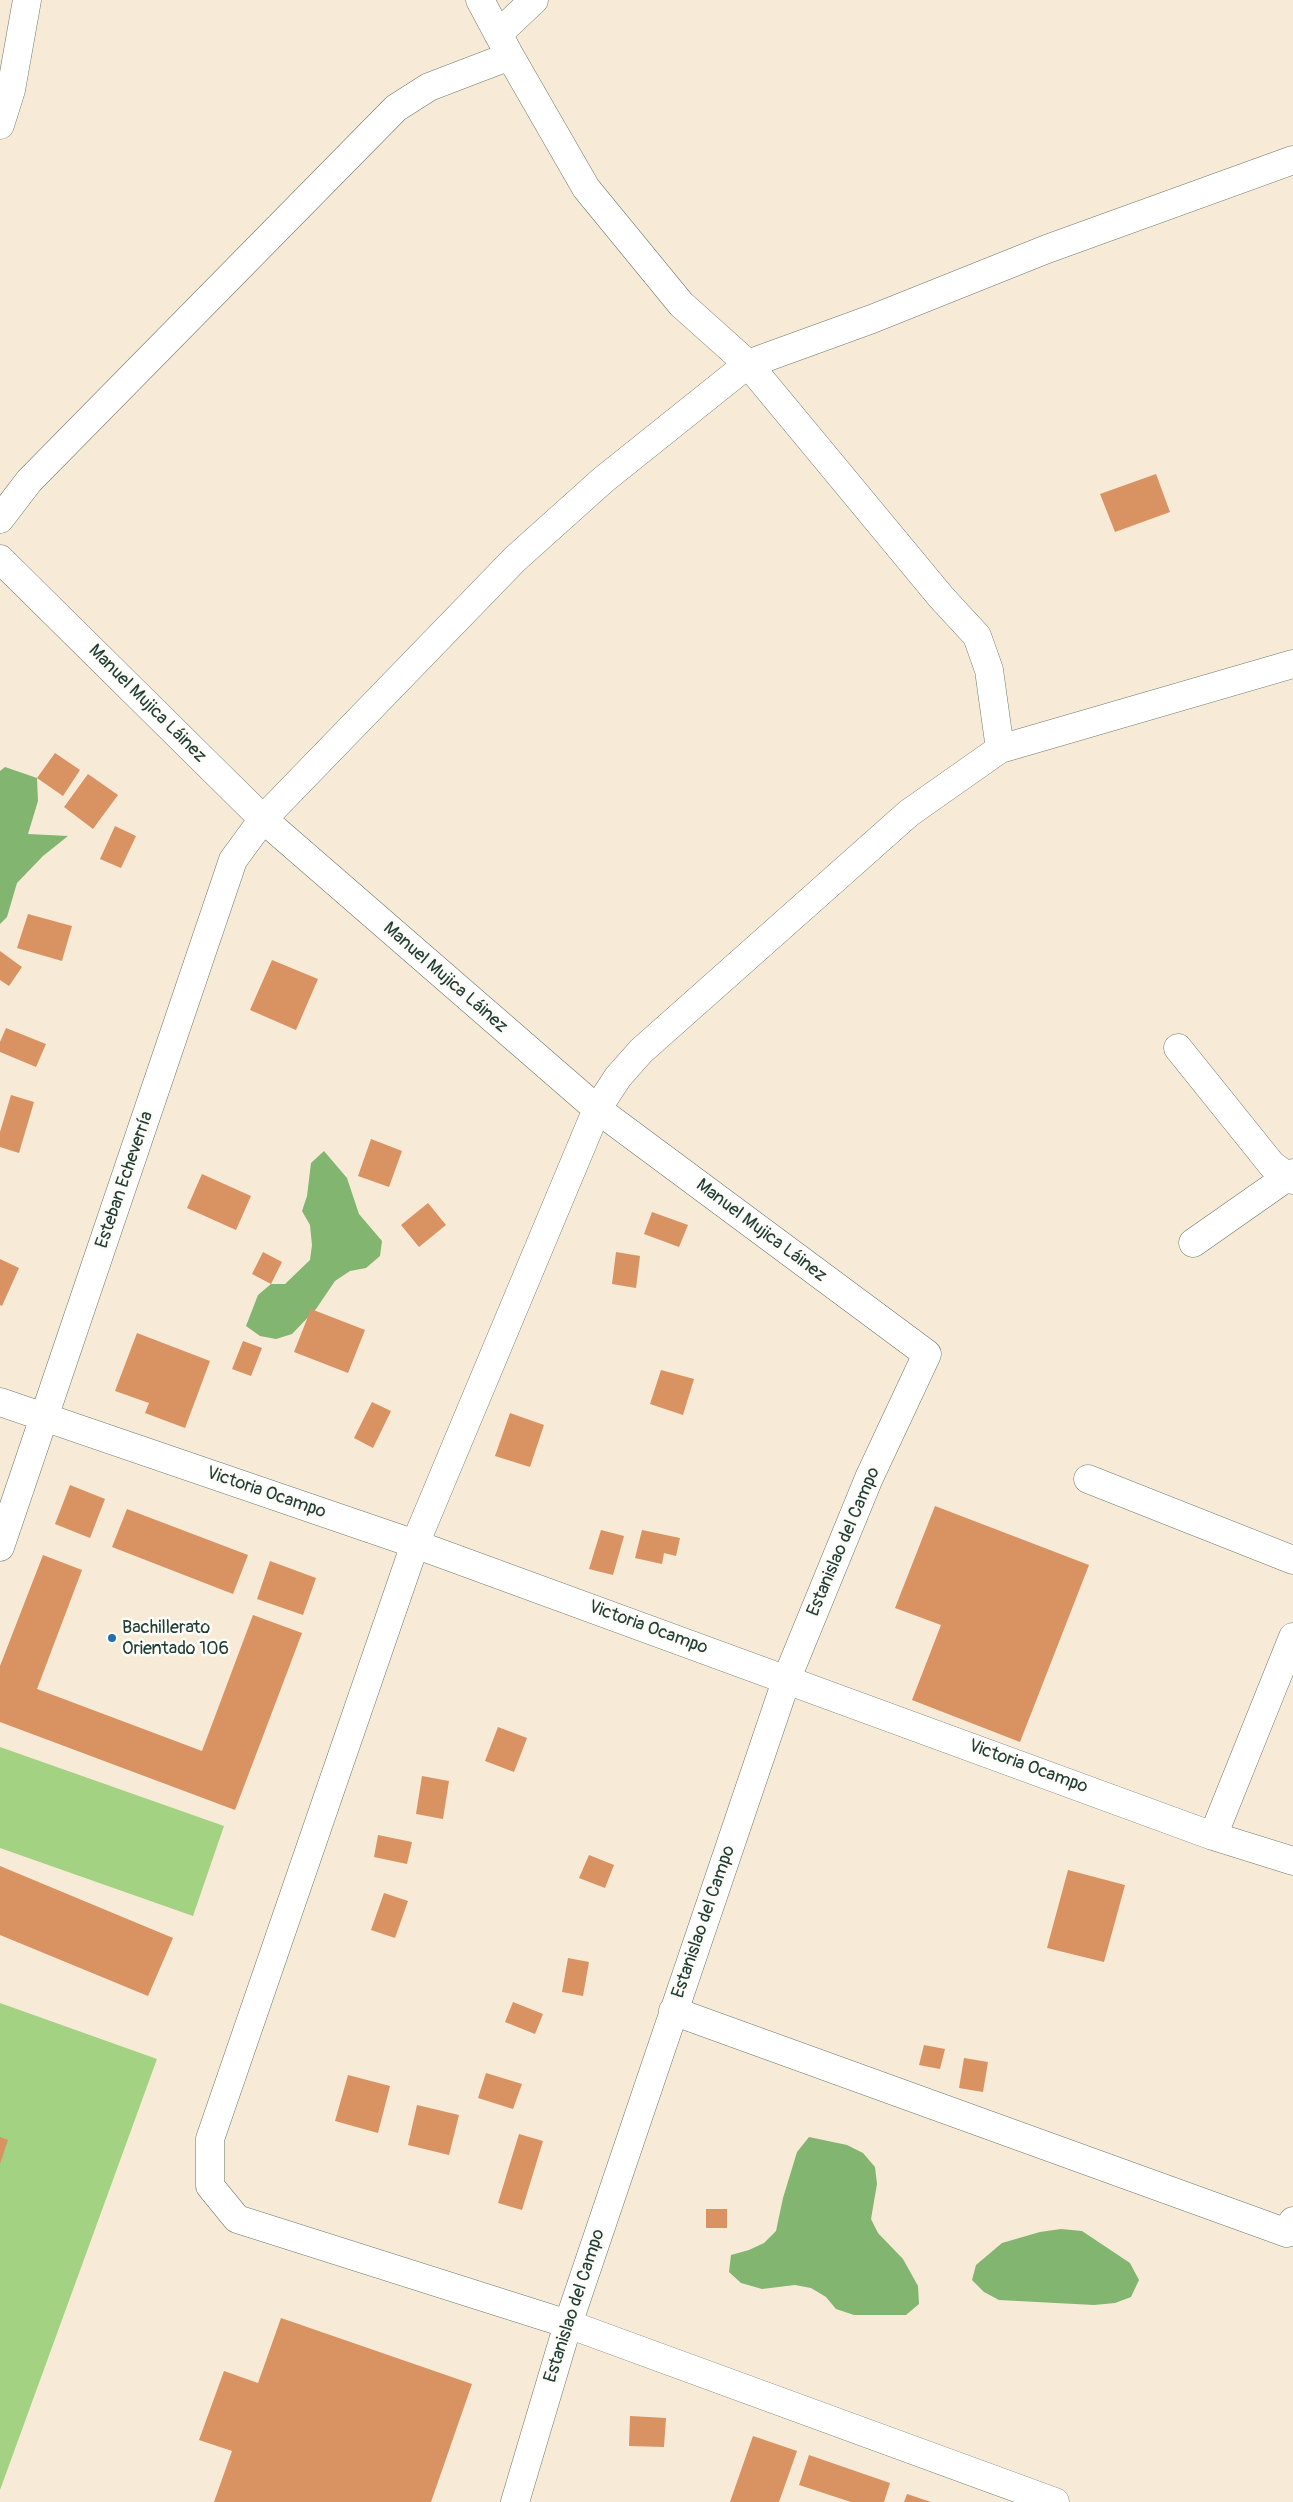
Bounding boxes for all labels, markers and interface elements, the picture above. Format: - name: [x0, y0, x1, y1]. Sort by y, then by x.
- street label: Manuel Mujica Láinez: [84, 641, 210, 767]
- street label: Manuel Mujica Láinez: [378, 918, 512, 1038]
- street label: Esteban Echeverría: [91, 1109, 159, 1251]
- street label: Manuel Mujica Láinez: [691, 1175, 831, 1287]
- street label: Victoria Ocampo: [203, 1462, 329, 1524]
- street label: Estanislao del Campo: [803, 1464, 885, 1620]
- street label: Victoria Ocampo: [586, 1596, 710, 1660]
- place label: Bachillerato Orientado 106: [122, 1617, 229, 1660]
- marker: Bachillerato Orientado 106: [106, 1632, 118, 1644]
- street label: Victoria Ocampo: [966, 1735, 1090, 1799]
- street label: Estanislao del Campo: [668, 1843, 740, 2001]
- street label: Estanislao del Campo: [540, 2227, 610, 2385]

